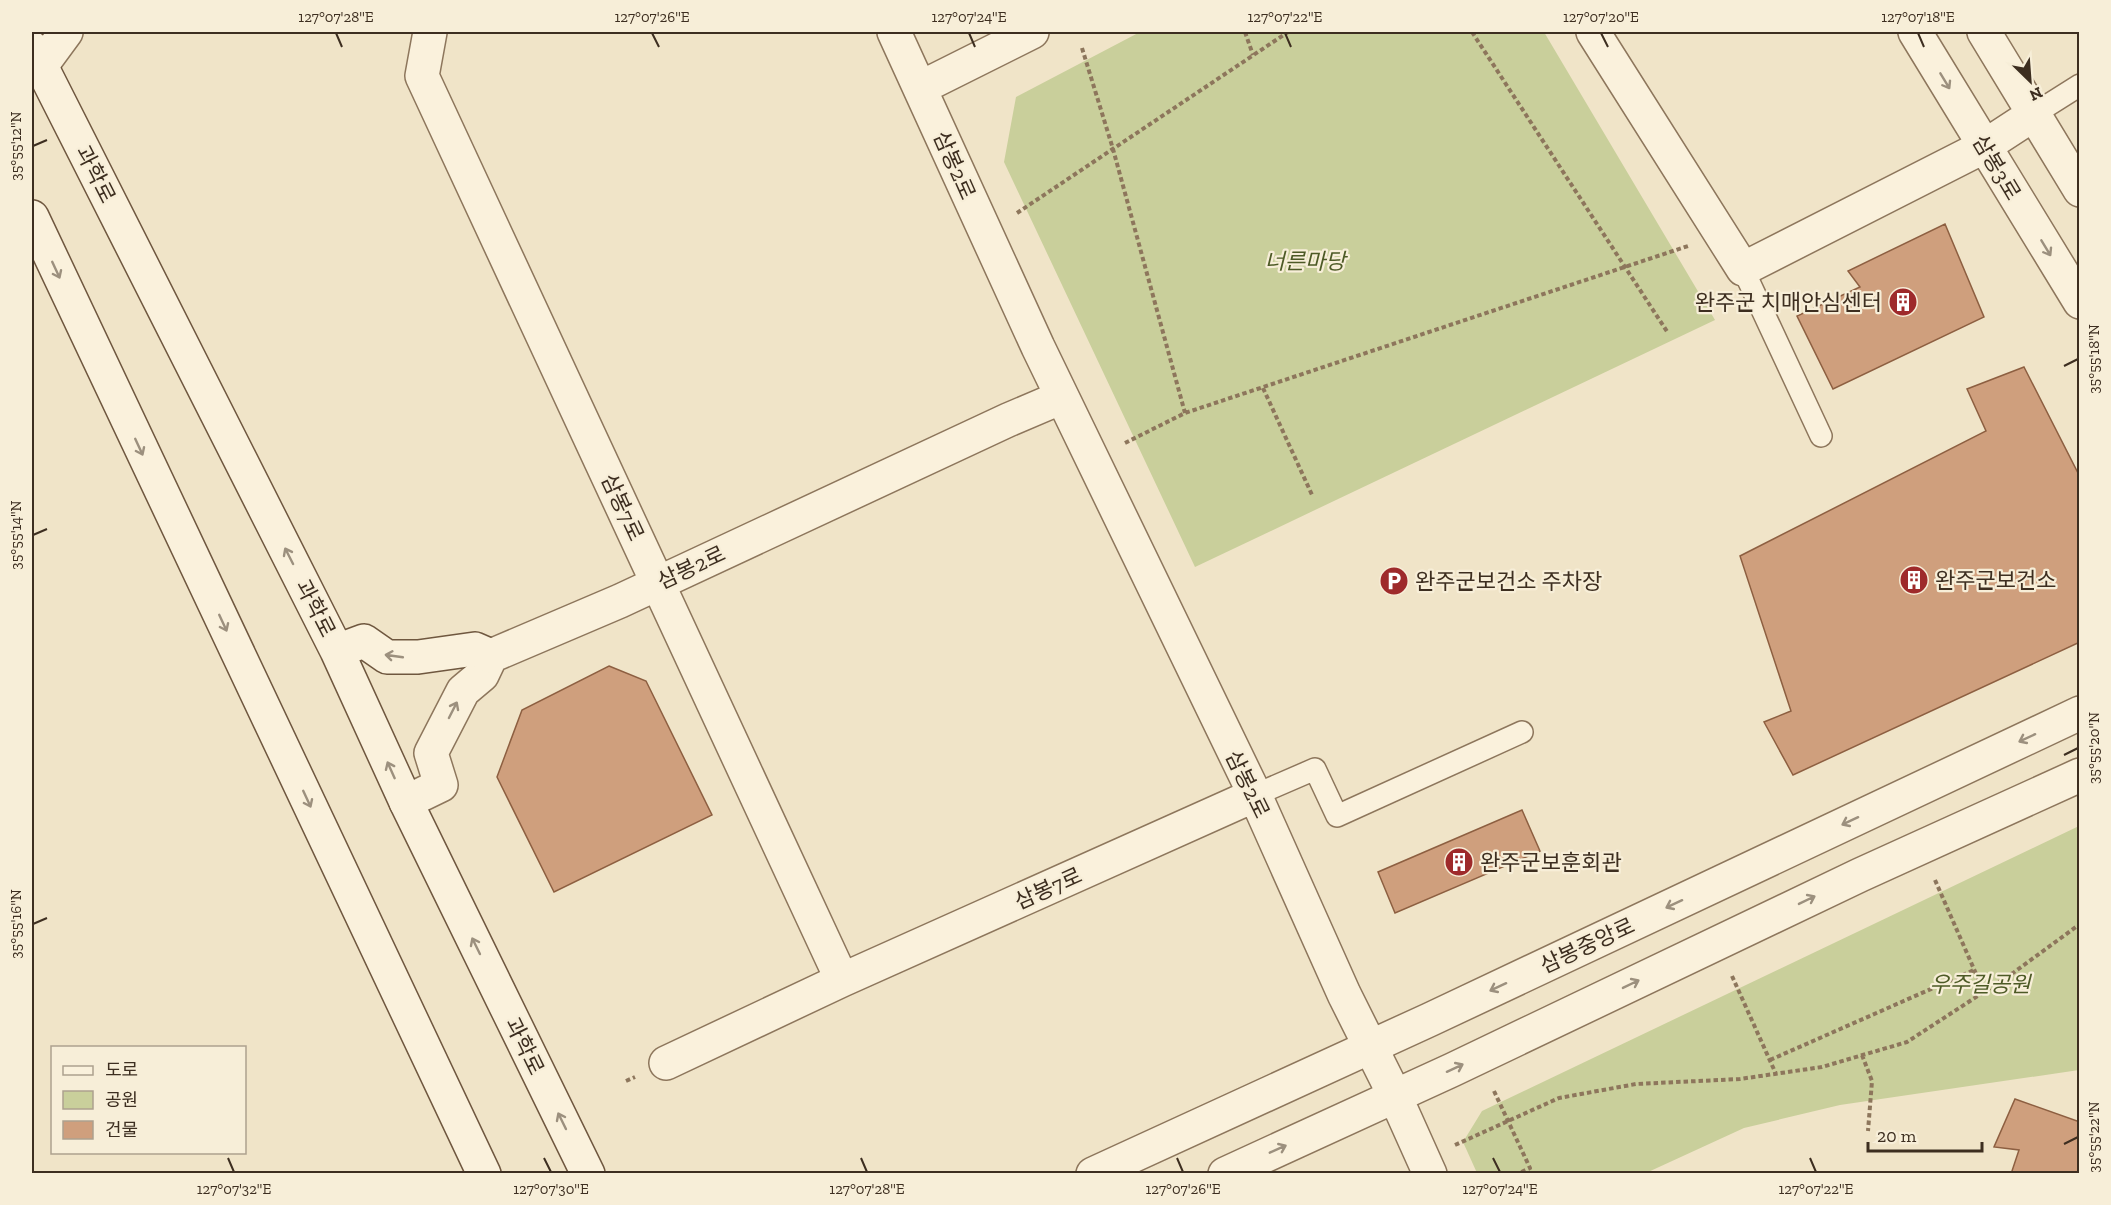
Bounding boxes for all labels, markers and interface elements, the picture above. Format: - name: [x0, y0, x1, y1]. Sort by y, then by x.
- text: 127°07'28"E: [298, 8, 374, 26]
- text: 127°07'26"E: [614, 8, 690, 26]
- text: 127°07'24"E: [932, 8, 1007, 26]
- text: 127°07'22"E: [1248, 8, 1323, 26]
- text: 127°07'20"E: [1563, 8, 1639, 26]
- text: 127°07'18"E: [1881, 8, 1955, 26]
- north arrow: [2000, 51, 2060, 111]
- one-way arrow: [1940, 72, 1952, 89]
- text: N: [2027, 83, 2046, 105]
- text: 35°55'12"N: [7, 111, 25, 181]
- street label: 삼봉2로: [928, 127, 982, 204]
- street label: 삼봉3로: [1967, 130, 2027, 205]
- street label: 과학로: [70, 141, 121, 207]
- one-way arrow: [2041, 239, 2053, 256]
- park label: 너른마당: [1265, 248, 1348, 275]
- one-way arrow: [51, 261, 63, 279]
- building icon: 완주군 치매안심센터: [1887, 286, 1919, 318]
- place label: 완주군 치매안심센터: [1695, 289, 1882, 316]
- text: 35°55'18"N: [2085, 324, 2103, 394]
- one-way arrow: [134, 437, 146, 455]
- street label: 삼봉7로: [595, 469, 650, 545]
- text: 35°55'14"N: [7, 500, 25, 570]
- street label: 삼봉2로: [653, 540, 730, 595]
- one-way arrow: [283, 548, 295, 566]
- building icon: 완주군보건소: [1898, 564, 1930, 596]
- parking icon: 완주군보건소 주차장: [1378, 565, 1410, 597]
- place label: 완주군보건소: [1935, 567, 2056, 594]
- place label: 완주군보건소 주차장: [1415, 568, 1602, 595]
- street label: 과학로: [290, 575, 341, 641]
- one-way arrow: [217, 613, 229, 631]
- one-way arrow: [384, 650, 404, 661]
- one-way arrow: [447, 702, 459, 719]
- text: 35°55'20"N: [2085, 712, 2103, 784]
- one-way arrow: [2018, 732, 2036, 744]
- street label: 삼봉2로: [1220, 746, 1275, 823]
- one-way arrow: [385, 762, 397, 780]
- one-way arrow: [301, 790, 313, 808]
- one-way arrow: [1842, 815, 1860, 827]
- building icon: 완주군보훈회관: [1443, 846, 1475, 878]
- place label: 완주군보훈회관: [1480, 849, 1622, 876]
- street label: 삼봉7로: [1010, 862, 1086, 915]
- text: 35°55'16"N: [7, 889, 25, 959]
- one-way arrow: [1798, 893, 1816, 905]
- one-way arrow: [1665, 898, 1683, 910]
- street label: 삼봉중앙로: [1536, 912, 1639, 979]
- one-way arrow: [470, 937, 481, 955]
- park label: 우주길공원: [1929, 971, 2032, 998]
- one-way arrow: [1622, 977, 1640, 989]
- one-way arrow: [1489, 982, 1507, 994]
- street label: 과학로: [499, 1013, 550, 1079]
- legend: [51, 1046, 246, 1154]
- text: 도로: [105, 1059, 138, 1081]
- one-way arrow: [1446, 1061, 1464, 1073]
- text: 공원: [105, 1089, 138, 1111]
- text: 35°55'22"N: [2085, 1101, 2103, 1173]
- one-way arrow: [555, 1112, 567, 1130]
- scale bar: [1868, 1115, 1982, 1153]
- text: 건물: [105, 1119, 138, 1141]
- text: 20 m: [1877, 1125, 1917, 1147]
- one-way arrow: [1269, 1143, 1287, 1155]
- text: 127°07'32"E: [197, 1180, 271, 1198]
- text: 127°07'30"E: [513, 1180, 589, 1198]
- text: 127°07'28"E: [829, 1180, 905, 1198]
- text: 127°07'26"E: [1145, 1180, 1221, 1198]
- text: 127°07'24"E: [1463, 1180, 1538, 1198]
- text: 127°07'22"E: [1779, 1180, 1854, 1198]

